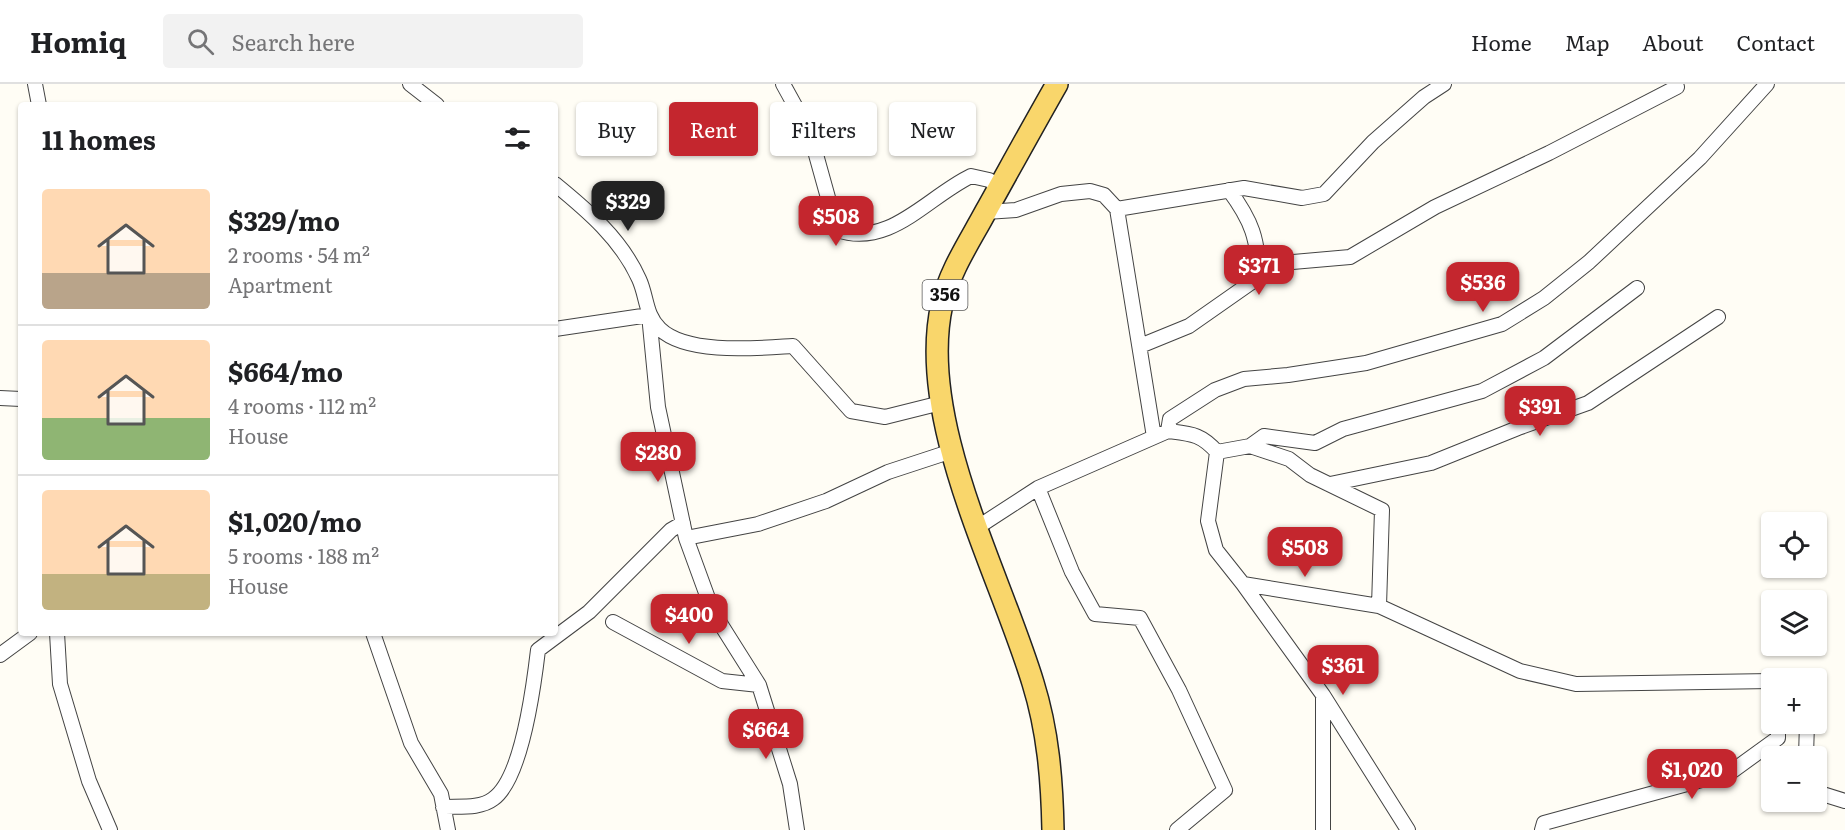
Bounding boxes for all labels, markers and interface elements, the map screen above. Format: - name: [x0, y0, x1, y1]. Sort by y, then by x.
- search box: [163, 14, 583, 68]
- text: Homiq: [30, 20, 127, 62]
- icon: search: [184, 25, 217, 58]
- text: Search here: [232, 25, 355, 58]
- text: Home: [1471, 26, 1532, 57]
- text: Map: [1565, 26, 1609, 57]
- text: About: [1642, 26, 1704, 57]
- text: Contact: [1737, 26, 1815, 57]
- chip: Buy: [576, 102, 657, 156]
- chip: Rent: [669, 102, 758, 156]
- chip: Filters: [770, 102, 877, 156]
- chip: New: [889, 102, 976, 156]
- text: 11 homes: [42, 119, 156, 158]
- icon: filters: [501, 122, 534, 155]
- pin: $329: [592, 181, 664, 232]
- text: $329: [606, 185, 650, 215]
- pin: $508: [800, 196, 872, 247]
- text: $329/mo: [228, 200, 340, 239]
- text: $508: [813, 200, 859, 230]
- icon: home: [90, 213, 162, 285]
- text: 2 rooms · 54 m²: [228, 239, 370, 269]
- pin: $371: [1223, 245, 1295, 296]
- text: $371: [1238, 249, 1280, 279]
- pin: $536: [1447, 262, 1519, 313]
- text: $536: [1460, 266, 1506, 296]
- text: Apartment: [228, 269, 333, 299]
- road number: 356: [922, 280, 968, 310]
- text: $664/mo: [228, 351, 343, 390]
- icon: home: [90, 364, 162, 436]
- pin: $391: [1504, 386, 1576, 437]
- text: 4 rooms · 112 m²: [228, 390, 376, 420]
- text: $391: [1519, 390, 1561, 420]
- text: House: [228, 420, 288, 450]
- pin: $280: [622, 432, 694, 483]
- text: $280: [635, 436, 681, 466]
- text: $1,020/mo: [228, 501, 362, 540]
- map controls: [1761, 512, 1827, 812]
- button: locate: [1761, 512, 1827, 578]
- icon: home: [90, 514, 162, 586]
- pin: $508: [1269, 527, 1341, 578]
- text: $508: [1282, 531, 1328, 561]
- text: 5 rooms · 188 m²: [228, 540, 379, 570]
- text: House: [228, 570, 288, 600]
- button: layers: [1761, 590, 1827, 656]
- pin: $400: [653, 594, 725, 645]
- text: $400: [665, 598, 713, 628]
- pin: $361: [1307, 645, 1379, 696]
- text: $361: [1321, 649, 1365, 679]
- button: +: [1761, 668, 1827, 734]
- pin: $664: [730, 709, 802, 760]
- text: $664: [742, 713, 790, 743]
- button: −: [1761, 746, 1827, 812]
- pin: $1,020: [1643, 749, 1741, 800]
- text: $1,020: [1661, 753, 1723, 783]

